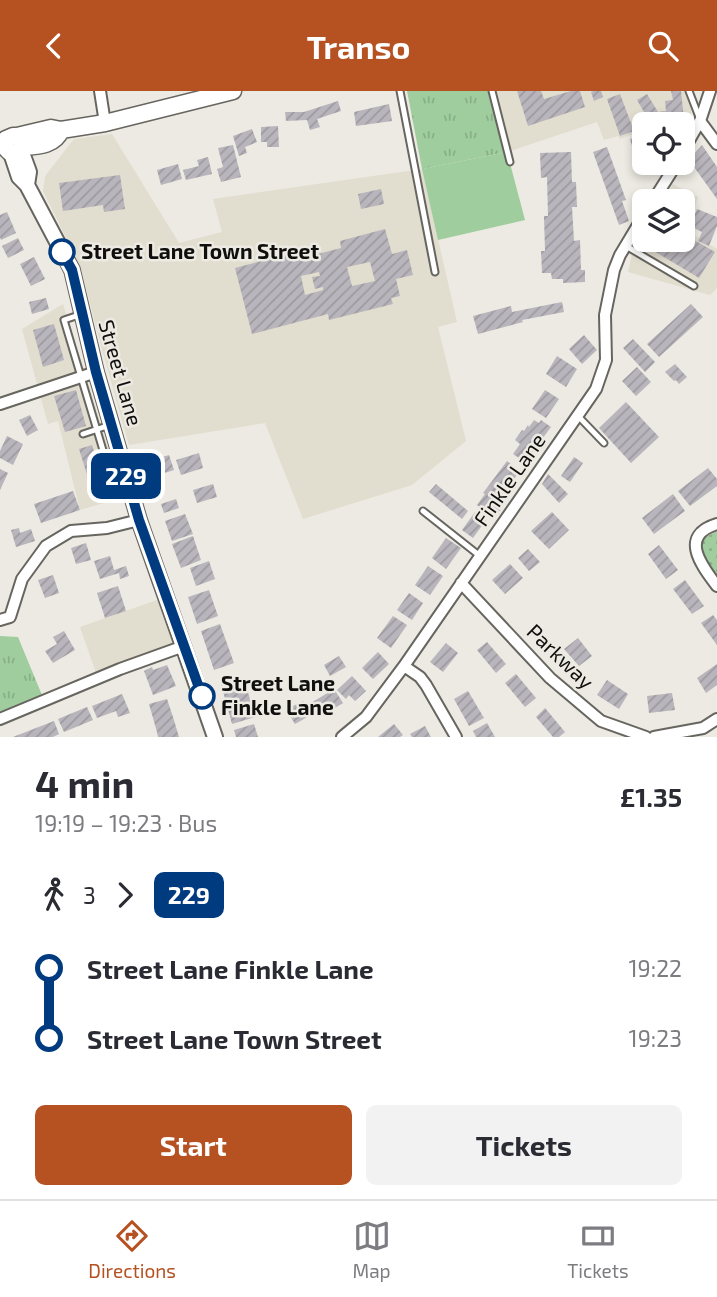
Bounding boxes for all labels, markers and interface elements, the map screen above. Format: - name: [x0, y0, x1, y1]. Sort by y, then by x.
- icon: back: [35, 27, 73, 65]
- text: Transo: [307, 27, 410, 65]
- icon: search: [644, 27, 682, 65]
- map controls: [632, 112, 695, 252]
- button: locate: [632, 112, 695, 175]
- button: layers: [632, 189, 695, 252]
- place label: Street Lane Town Street: [81, 238, 319, 263]
- marker: Street Lane Town Street: [49, 239, 75, 265]
- street label: Street Lane: [94, 317, 148, 428]
- street label: Finkle Lane: [468, 428, 550, 530]
- line badge: 229: [86, 453, 166, 499]
- text: 229: [105, 461, 147, 490]
- street label: Parkway: [523, 618, 600, 694]
- place label: Street Lane Finkle Lane: [221, 670, 335, 719]
- marker: Street Lane Finkle Lane: [189, 683, 215, 709]
- text: 4 min: [35, 760, 134, 806]
- text: £1.35: [620, 781, 682, 812]
- text: 19:19 – 19:23 · Bus: [35, 809, 217, 837]
- icon: walk: [35, 876, 73, 914]
- icon: forward: [106, 876, 144, 914]
- text: 229: [168, 880, 210, 909]
- text: 3: [83, 881, 96, 909]
- text: Street Lane Finkle Lane: [87, 953, 374, 984]
- text: 19:22: [628, 954, 682, 982]
- text: Street Lane Town Street: [87, 1023, 382, 1054]
- text: 19:23: [629, 1024, 682, 1052]
- button: Start: [35, 1105, 352, 1185]
- button: Tickets: [366, 1105, 682, 1185]
- tab: Directions: [88, 1217, 176, 1282]
- tab: Map: [352, 1217, 391, 1282]
- tab: Tickets: [567, 1217, 629, 1282]

